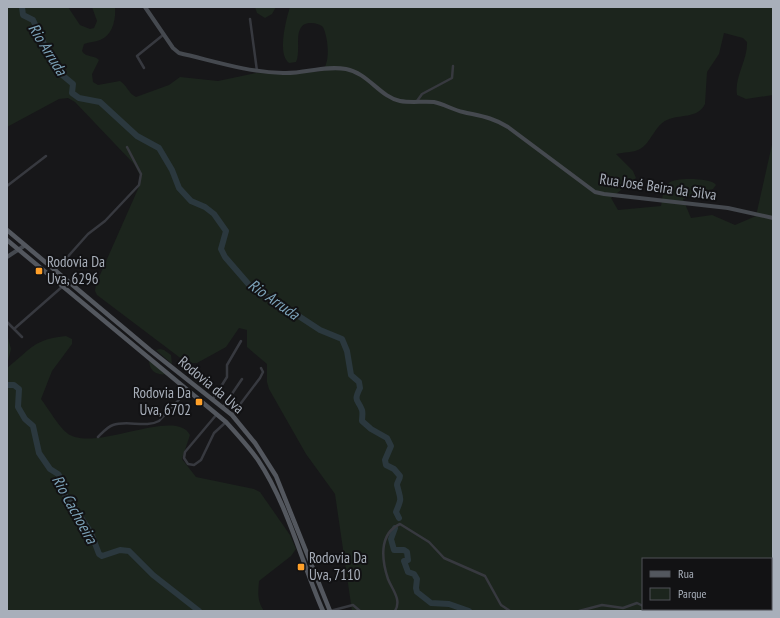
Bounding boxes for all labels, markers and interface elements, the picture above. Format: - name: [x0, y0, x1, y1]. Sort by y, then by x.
- water label: Rio Arruda: [24, 19, 73, 80]
- street label: Rua José Beira da Silva: [598, 169, 718, 204]
- place label: Rodovia Da Uva, 6296: [47, 252, 105, 288]
- marker: Rodovia Da Uva, 6296: [34, 266, 44, 276]
- water label: Rio Arruda: [245, 274, 305, 325]
- street label: Rodovia da Uva: [175, 352, 248, 417]
- place label: Rodovia Da Uva, 6702: [133, 383, 191, 419]
- marker: Rodovia Da Uva, 6702: [194, 397, 204, 407]
- water label: Rio Cachoeira: [48, 471, 103, 548]
- place label: Rodovia Da Uva, 7110: [309, 548, 367, 584]
- legend: [642, 558, 772, 610]
- marker: Rodovia Da Uva, 7110: [296, 562, 306, 572]
- text: Rua: [678, 566, 694, 581]
- text: Parque: [678, 586, 707, 601]

